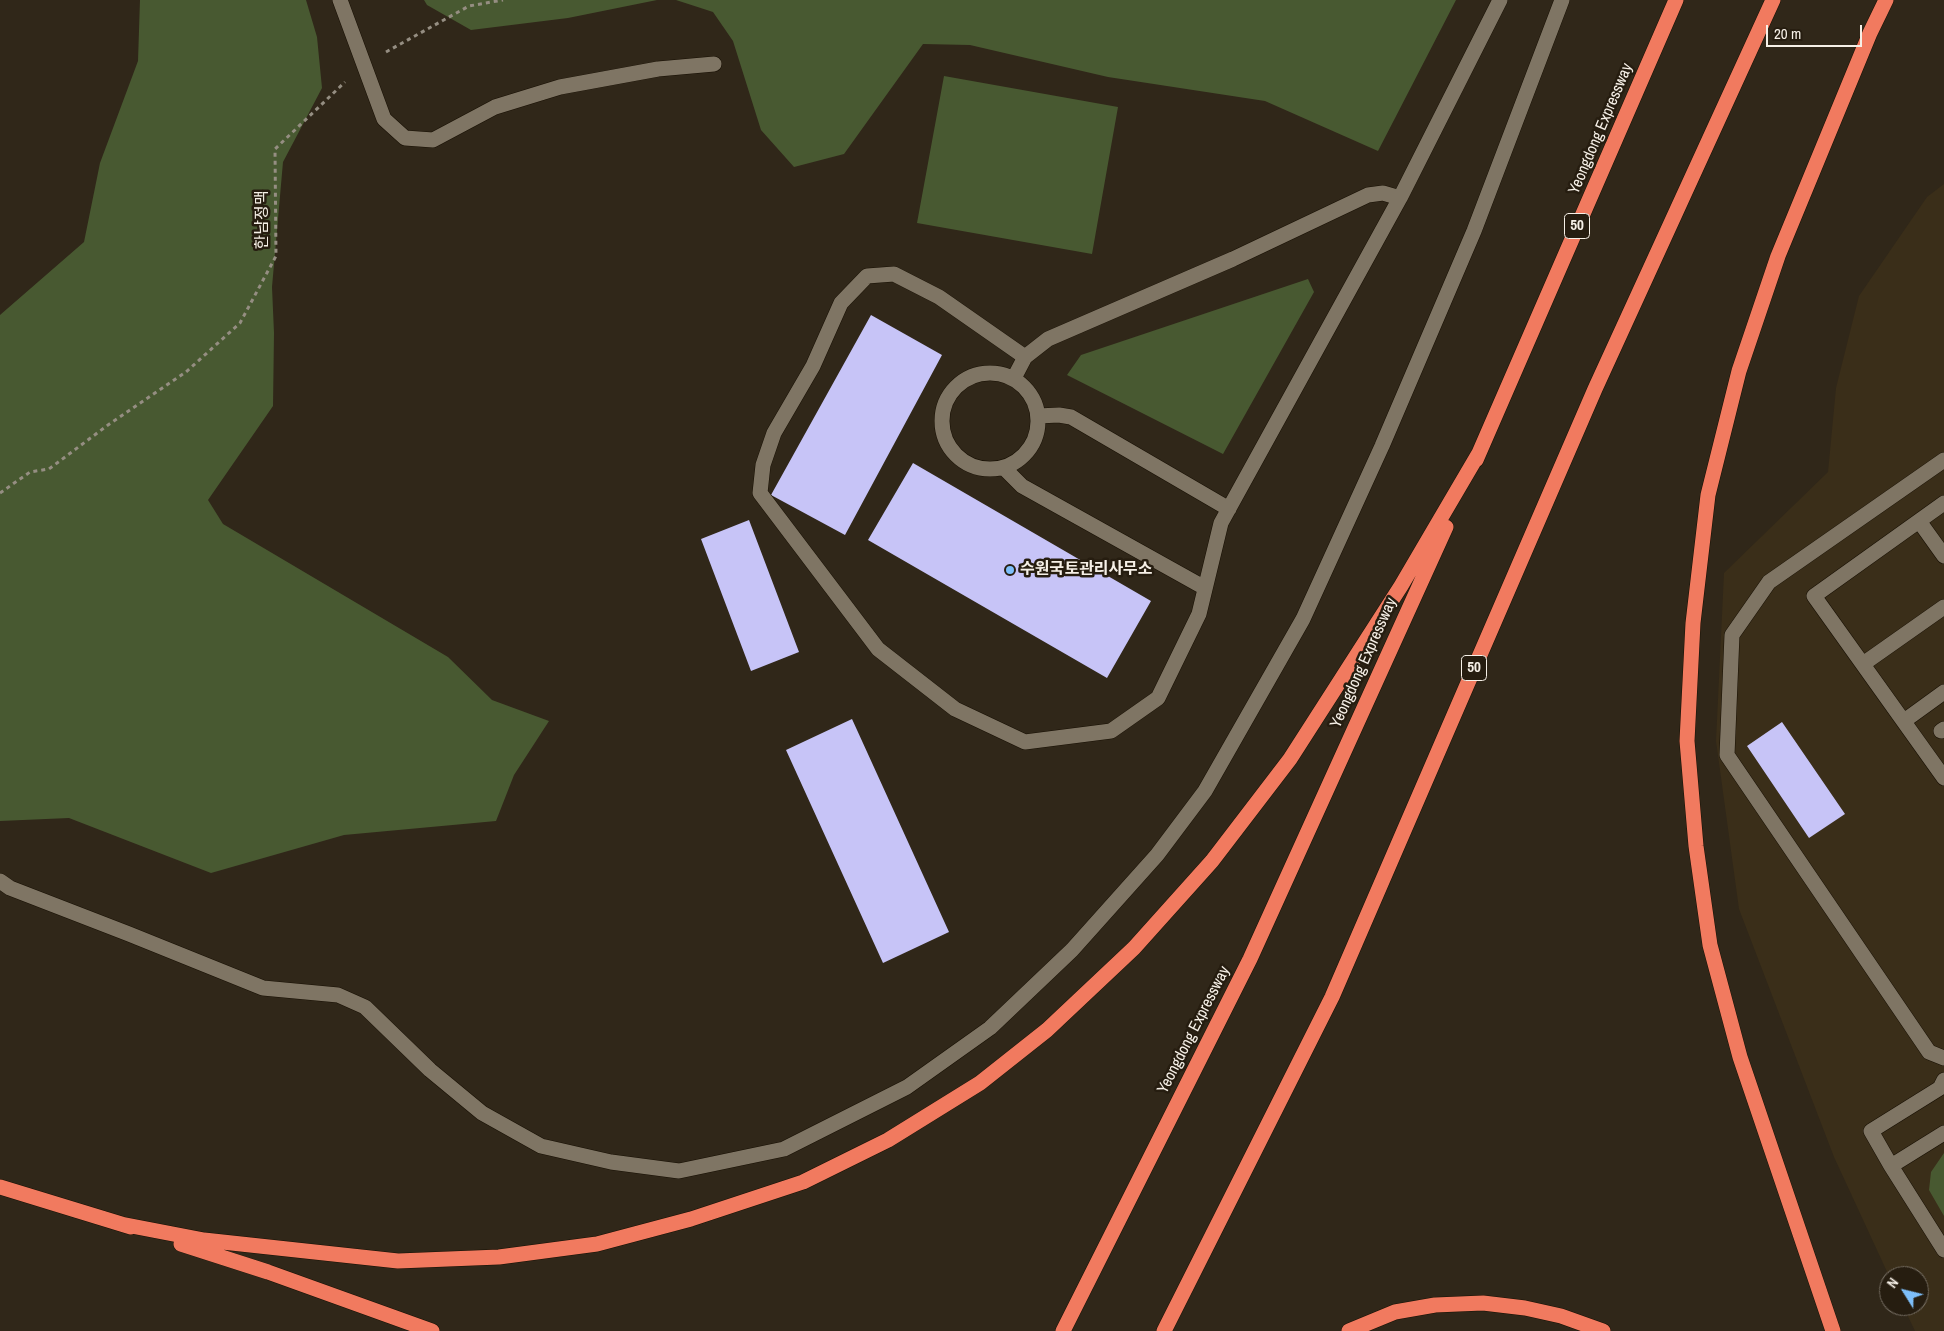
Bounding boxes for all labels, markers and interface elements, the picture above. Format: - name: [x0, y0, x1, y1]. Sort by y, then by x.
- scale bar: [1769, 15, 1865, 47]
- text: 20 m: [1774, 23, 1801, 44]
- street label: Yeongdong Expressway: [1565, 61, 1637, 197]
- street label: 한남정맥: [253, 191, 273, 249]
- road number: 50: [1564, 214, 1590, 238]
- place label: 수원국토관리사무소: [1020, 560, 1152, 580]
- marker: 수원국토관리사무소: [1004, 564, 1016, 576]
- street label: Yeongdong Expressway: [1327, 595, 1401, 731]
- road number: 50: [1462, 656, 1486, 680]
- street label: Yeongdong Expressway: [1154, 963, 1234, 1097]
- north arrow: [1879, 1266, 1929, 1316]
- text: N: [1883, 1274, 1902, 1291]

